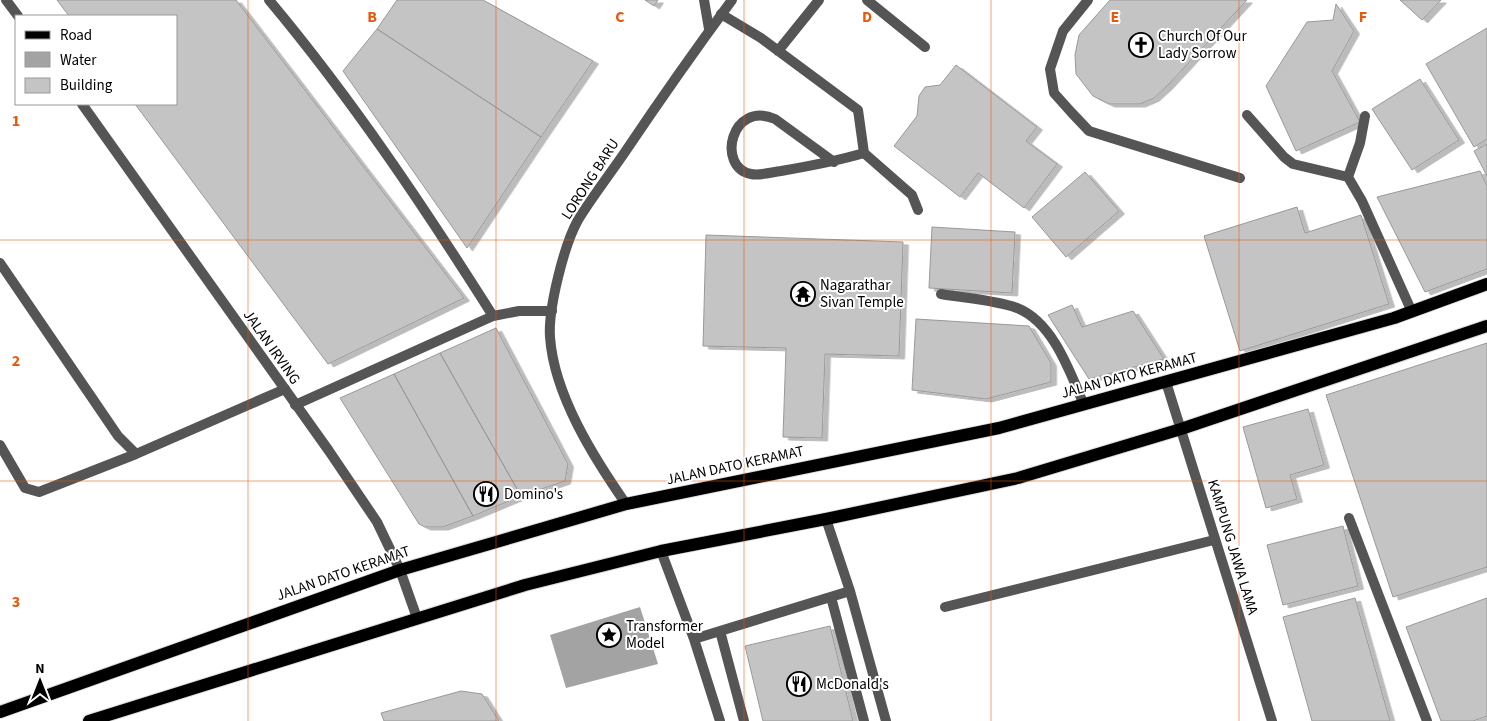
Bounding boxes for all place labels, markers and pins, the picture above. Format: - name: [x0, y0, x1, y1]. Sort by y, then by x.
- place label: Church Of Our Lady Sorrow: [1158, 26, 1247, 64]
- church icon: Church Of Our Lady Sorrow: [1128, 32, 1154, 58]
- place label: Nagarathar Sivan Temple: [820, 275, 904, 313]
- temple icon: Nagarathar Sivan Temple: [790, 281, 816, 307]
- restaurant icon: Domino's: [473, 481, 499, 507]
- place label: Domino's: [504, 484, 563, 505]
- place label: Transformer Model: [626, 616, 704, 654]
- place icon: Transformer Model: [596, 622, 622, 648]
- restaurant icon: McDonald's: [786, 671, 812, 697]
- place label: McDonald's: [816, 674, 889, 695]

